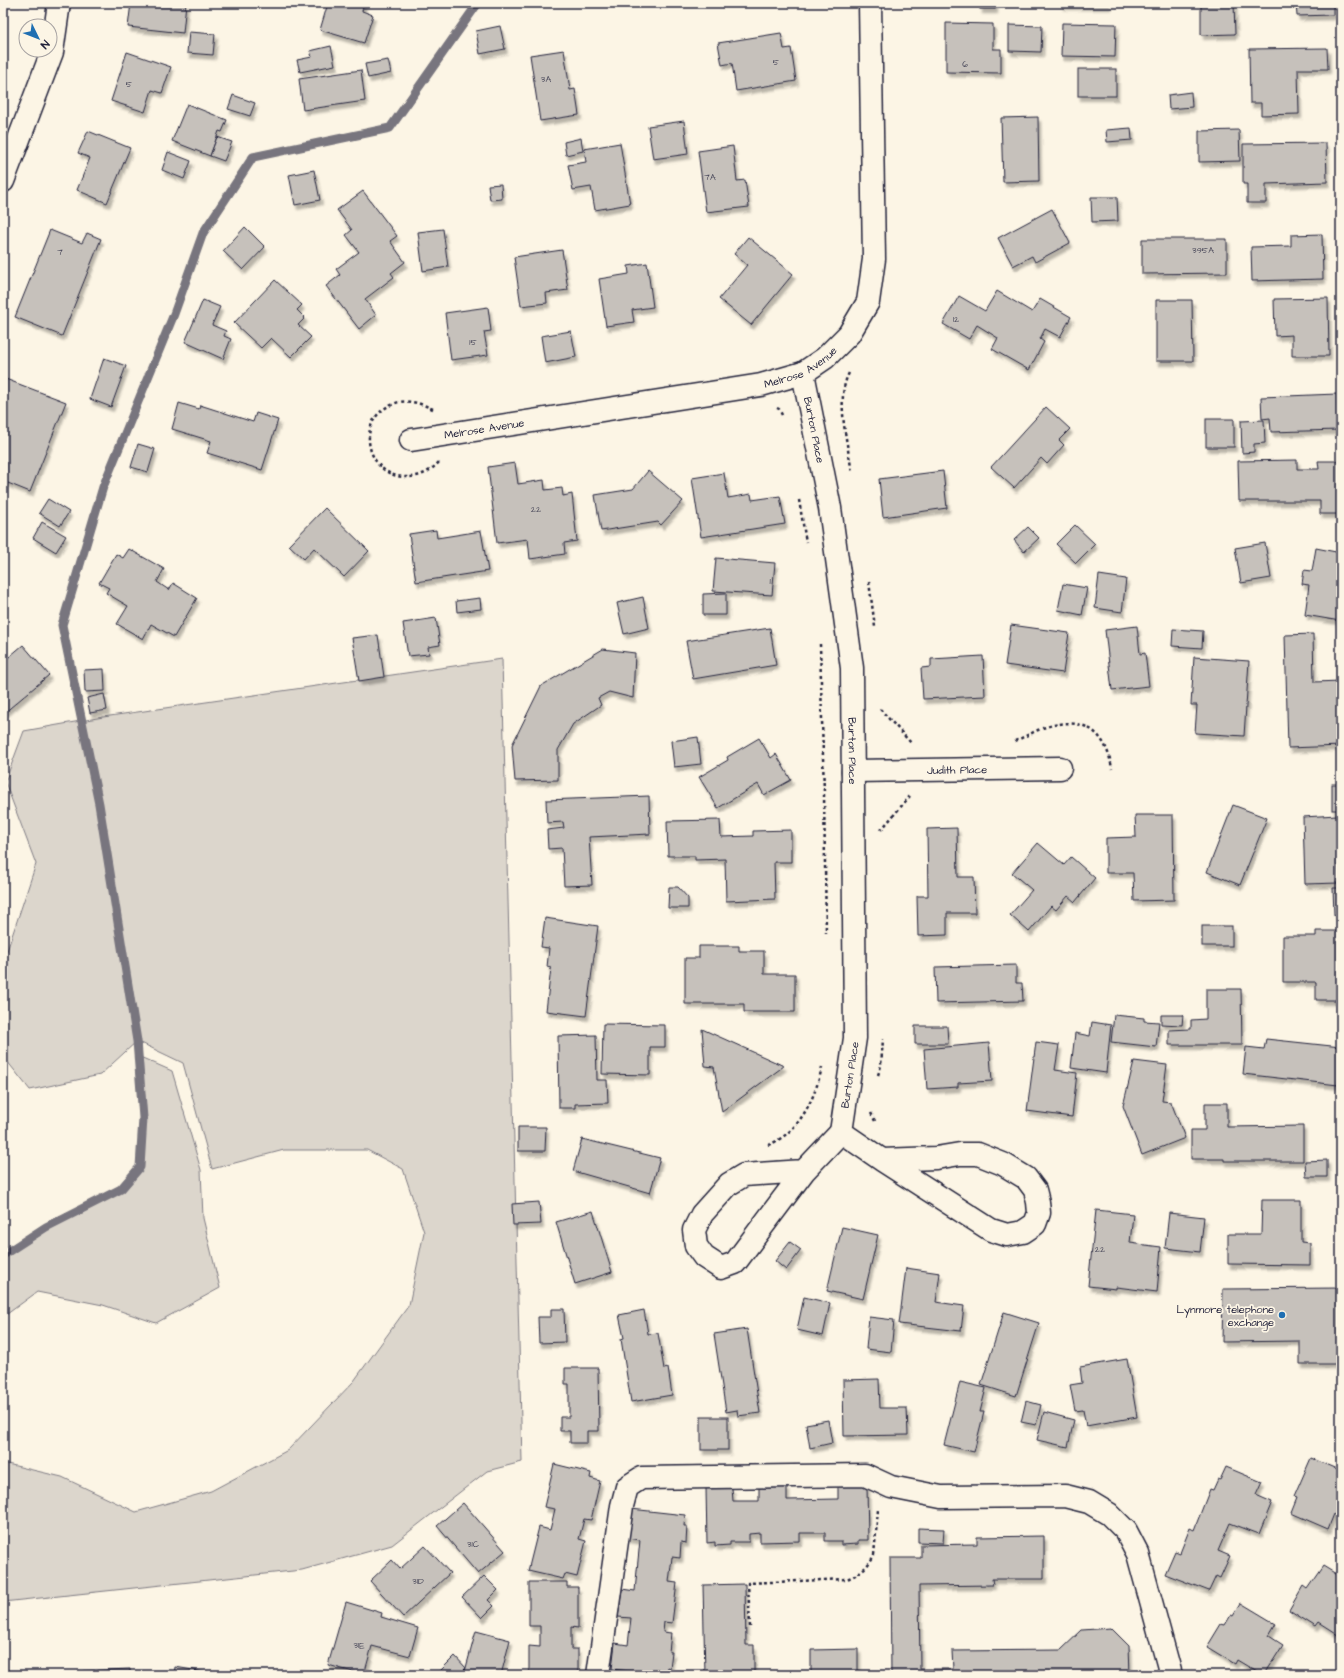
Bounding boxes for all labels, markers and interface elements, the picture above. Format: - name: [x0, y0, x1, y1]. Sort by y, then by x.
- north arrow: [18, 18, 58, 58]
- text: N: [37, 37, 53, 52]
- house number: 5: [773, 56, 780, 69]
- house number: 6: [962, 58, 968, 71]
- house number: 3A: [541, 73, 551, 86]
- house number: 5: [126, 78, 133, 91]
- house number: 7A: [704, 171, 716, 184]
- house number: 395A: [1192, 244, 1214, 257]
- house number: 7: [57, 246, 63, 259]
- house number: 12: [953, 313, 960, 326]
- house number: 15: [469, 336, 477, 349]
- street label: Melrose Avenue: [762, 343, 840, 391]
- street label: Burton Place: [800, 395, 828, 464]
- street label: Melrose Avenue: [443, 415, 525, 442]
- house number: 22: [531, 503, 542, 516]
- house number: 1: [769, 575, 771, 588]
- street label: Burton Place: [845, 717, 860, 785]
- street label: Judith Place: [927, 762, 987, 777]
- street label: Burton Place: [837, 1041, 863, 1109]
- house number: 22: [1095, 1243, 1106, 1256]
- place label: Lynmore telephone exchange: [1176, 1302, 1274, 1331]
- marker: Lynmore telephone exchange: [1277, 1310, 1287, 1320]
- house number: 31C: [467, 1538, 480, 1551]
- house number: 31D: [412, 1575, 424, 1588]
- house number: 31E: [353, 1639, 365, 1652]

